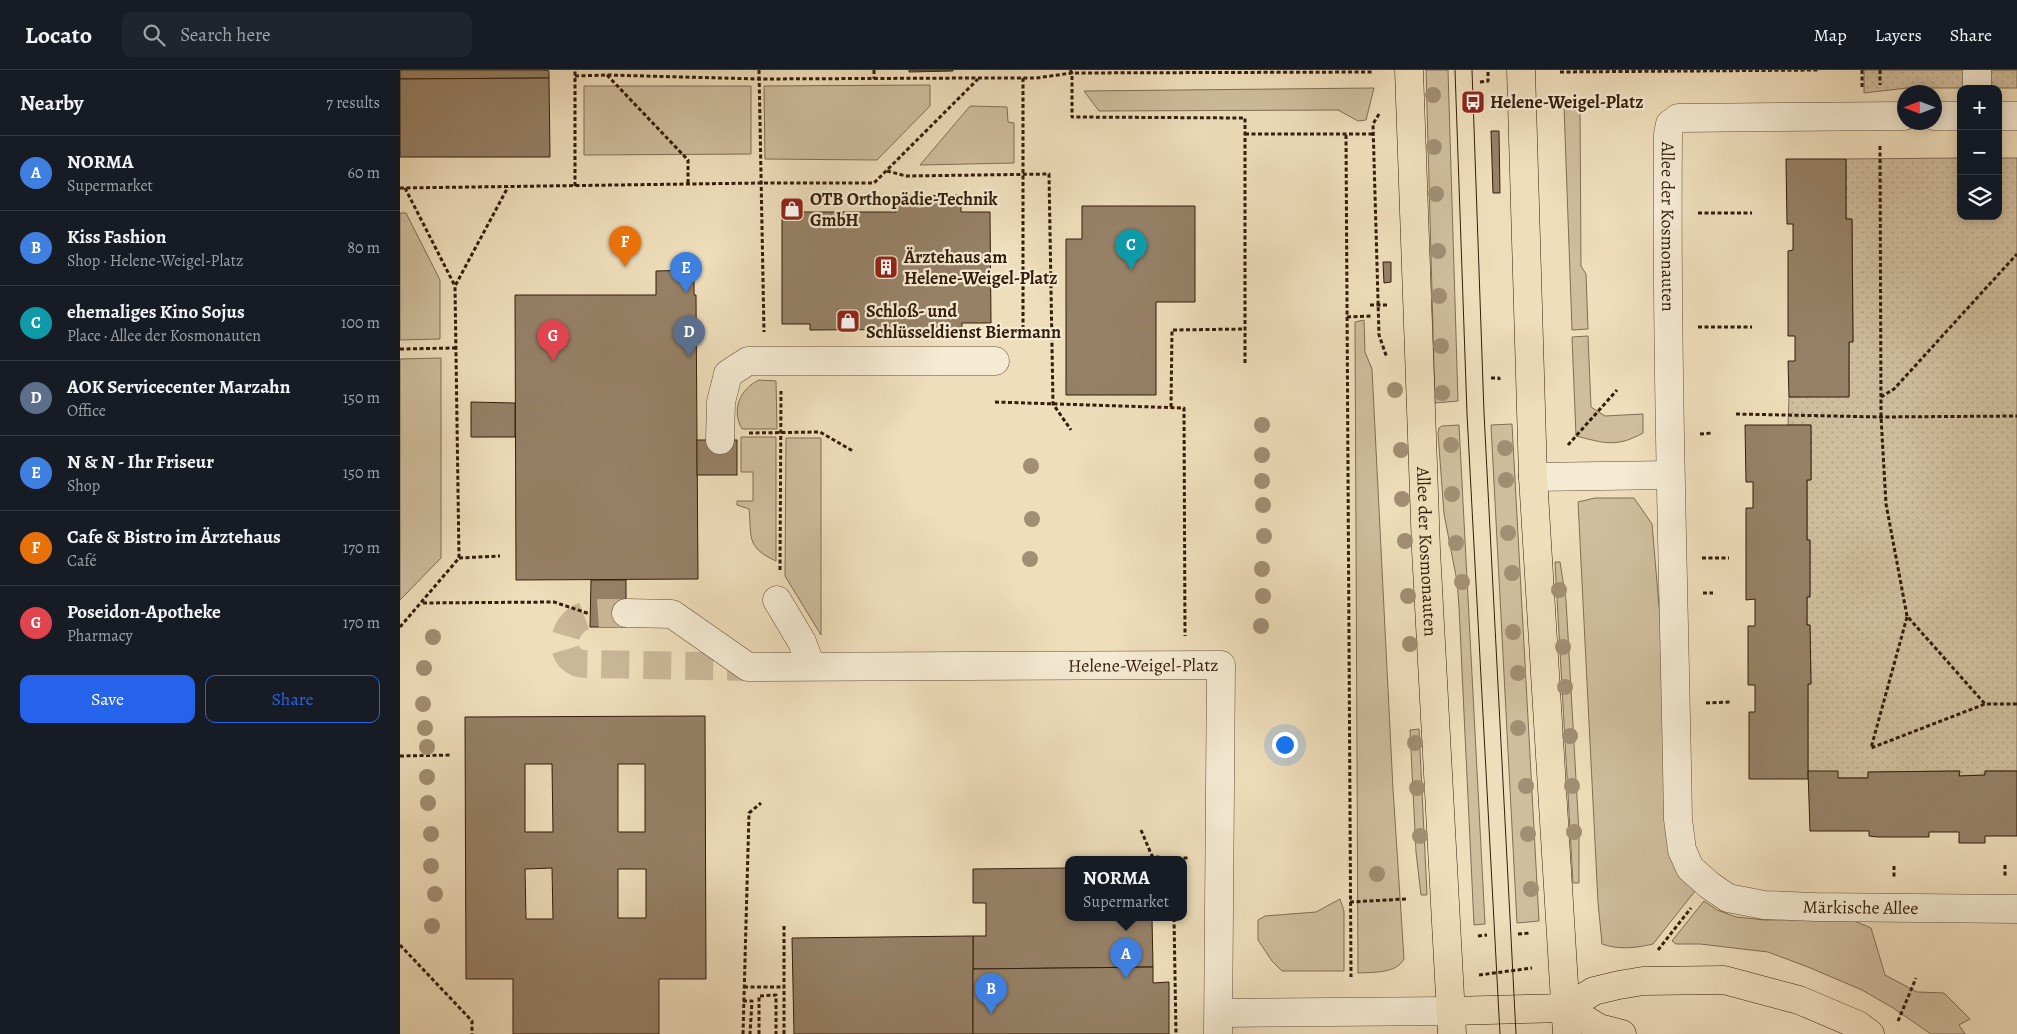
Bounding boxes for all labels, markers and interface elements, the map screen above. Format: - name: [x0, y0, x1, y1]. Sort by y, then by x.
- search box: [122, 12, 472, 57]
- text: Locato: [25, 19, 92, 51]
- icon: search: [140, 21, 168, 49]
- text: Search here: [180, 22, 271, 48]
- text: Map: [1814, 23, 1847, 47]
- text: Layers: [1875, 23, 1922, 47]
- text: Share: [1950, 23, 1992, 47]
- north arrow: [1897, 85, 1942, 130]
- map controls: [1957, 85, 2002, 220]
- button: +: [1957, 85, 2002, 130]
- text: Nearby: [20, 89, 83, 117]
- bus stop icon: Helene-Weigel-Platz: [1460, 89, 1486, 115]
- place label: Helene-Weigel-Platz: [1490, 90, 1644, 114]
- text: 7 results: [326, 92, 380, 114]
- button: −: [1957, 130, 2002, 175]
- street label: Allee der Kosmonauten: [1656, 141, 1680, 312]
- text: NORMA: [67, 149, 134, 175]
- text: A: [31, 162, 41, 184]
- text: 60 m: [348, 162, 380, 184]
- text: Supermarket: [67, 175, 153, 197]
- button: layers: [1957, 175, 2002, 220]
- place label: OTB Orthopädie-Technik GmbH: [810, 187, 998, 232]
- shop icon: OTB Orthopädie-Technik GmbH: [779, 196, 805, 222]
- text: Kiss Fashion: [67, 224, 166, 250]
- pin: F: [609, 226, 641, 267]
- pin: C: [1115, 229, 1147, 270]
- text: B: [31, 237, 41, 259]
- text: 80 m: [347, 237, 380, 259]
- place label: Ärztehaus am Helene-Weigel-Platz: [903, 245, 1058, 290]
- text: Shop · Helene-Weigel-Platz: [67, 250, 243, 272]
- pin: E: [670, 252, 702, 293]
- building icon: Ärztehaus am Helene-Weigel-Platz: [873, 254, 899, 280]
- text: ehemaliges Kino Sojus: [67, 299, 245, 325]
- place label: Schloß- und Schlüsseldienst Biermann: [866, 299, 1061, 344]
- shop icon: Schloß- und Schlüsseldienst Biermann: [835, 308, 861, 334]
- text: C: [31, 312, 41, 334]
- text: 100 m: [341, 312, 380, 334]
- pin: D: [673, 316, 705, 357]
- pin: G: [537, 320, 569, 361]
- text: Place · Allee der Kosmonauten: [67, 325, 261, 347]
- text: AOK Servicecenter Marzahn: [67, 374, 290, 400]
- text: D: [30, 387, 42, 409]
- text: 150 m: [343, 387, 380, 409]
- text: Office: [67, 400, 106, 422]
- text: N & N - Ihr Friseur: [67, 449, 214, 475]
- text: E: [31, 462, 41, 484]
- text: 150 m: [343, 462, 380, 484]
- street label: Allee der Kosmonauten: [1411, 465, 1443, 637]
- text: Shop: [67, 475, 100, 497]
- text: Cafe & Bistro im Ärztehaus: [67, 524, 281, 550]
- text: F: [32, 537, 40, 559]
- text: 170 m: [343, 537, 380, 559]
- text: Café: [67, 550, 97, 572]
- text: Poseidon-Apotheke: [67, 599, 221, 625]
- text: G: [31, 612, 41, 634]
- text: 170 m: [343, 612, 380, 634]
- text: Pharmacy: [67, 625, 133, 647]
- street label: Helene-Weigel-Platz: [1068, 653, 1219, 678]
- button: Save: [20, 675, 195, 723]
- button: Share: [205, 675, 380, 723]
- your location: [1272, 732, 1298, 758]
- popup: [1065, 856, 1187, 921]
- text: NORMA: [1083, 865, 1150, 891]
- text: Supermarket: [1083, 891, 1169, 913]
- street label: Märkische Allee: [1802, 895, 1918, 920]
- pin: A: [1110, 938, 1142, 979]
- pin: B: [975, 973, 1007, 1014]

